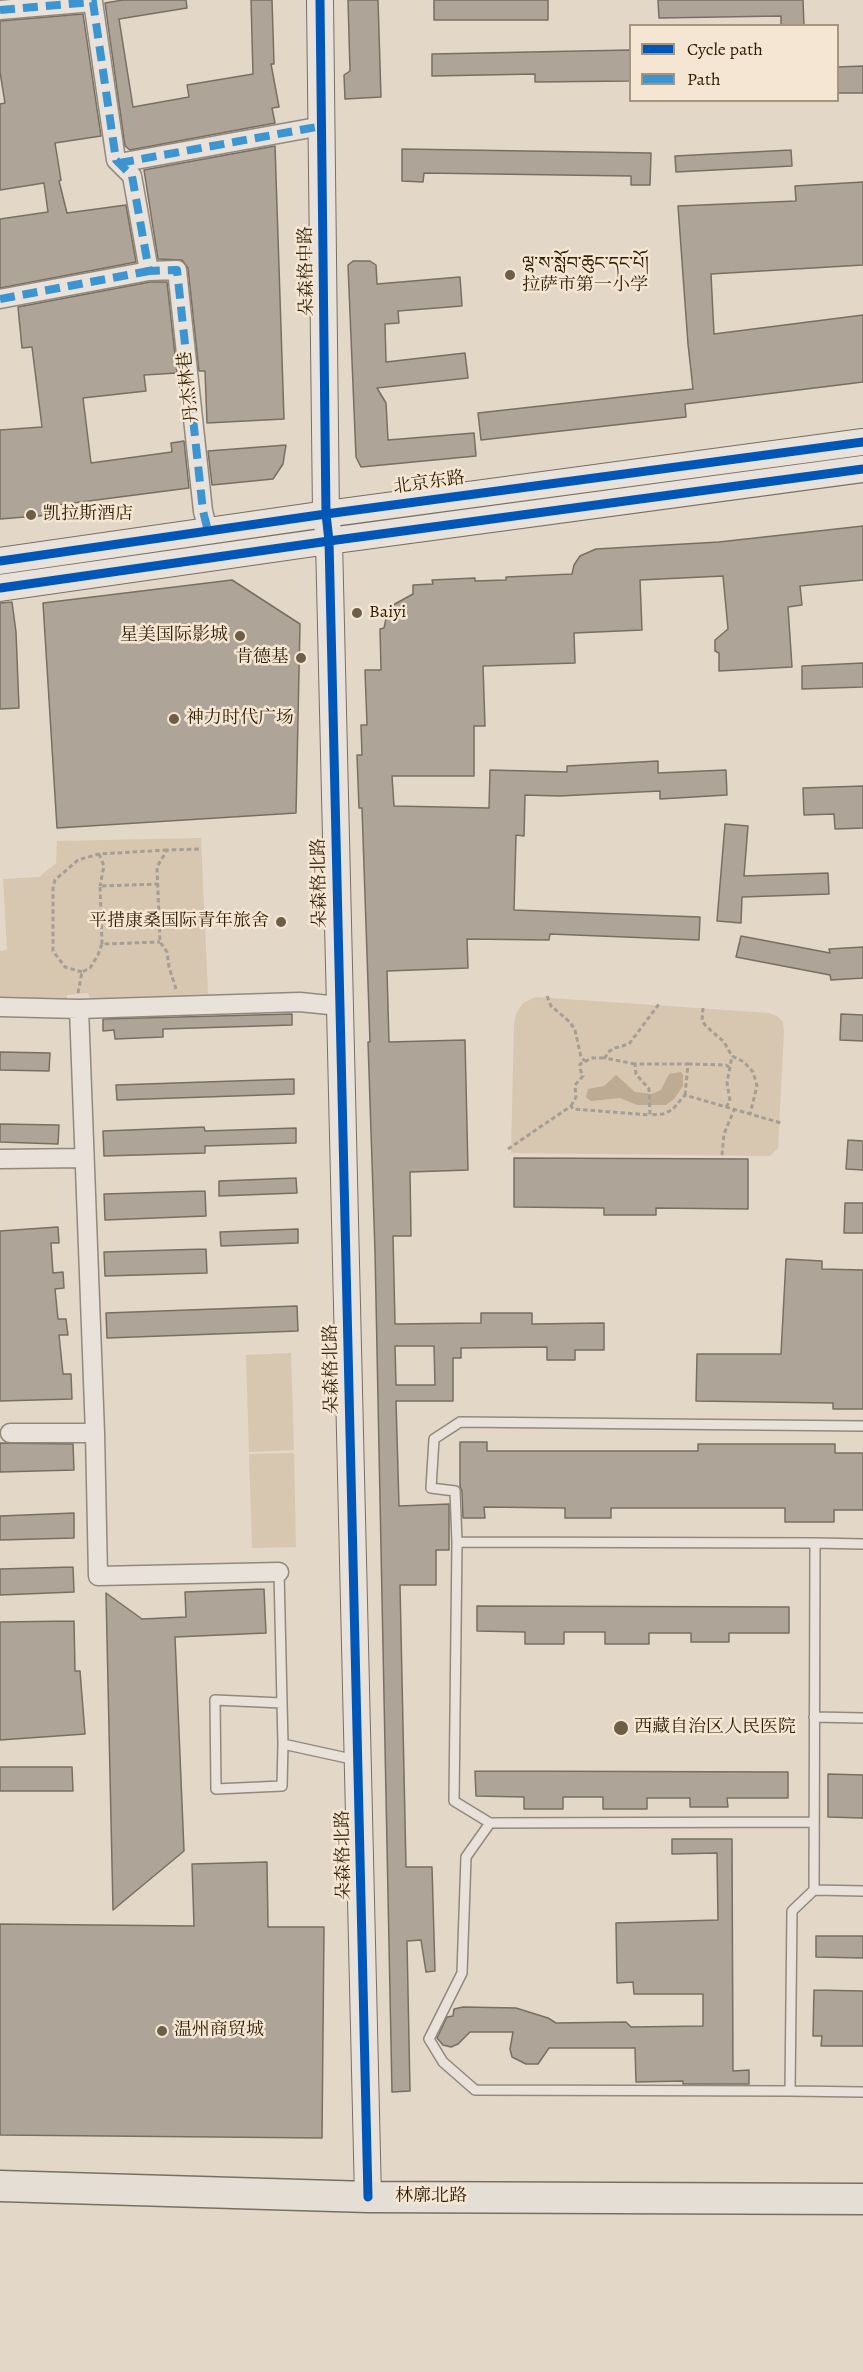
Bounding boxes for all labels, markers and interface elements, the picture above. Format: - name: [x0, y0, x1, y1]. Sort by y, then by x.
- legend: [629, 24, 839, 102]
- text: Cycle path: [687, 37, 763, 61]
- text: Path: [687, 67, 721, 91]
- street label: 朵森格中路: [295, 226, 319, 316]
- place label: ལྷ་ས་སློབ་ཆུང་དང་པོ། 拉萨市第一小学: [522, 254, 649, 296]
- marker: ལྷ་ས་སློབ་ཆུང་དང་པོ། 拉萨市第一小学: [503, 268, 517, 282]
- street label: 丹杰林巷: [174, 350, 204, 424]
- street label: 北京东路: [392, 467, 466, 499]
- place label: 凯拉斯酒店: [43, 504, 133, 526]
- marker: 凯拉斯酒店: [24, 508, 38, 522]
- place label: Baiyi: [369, 602, 406, 624]
- marker: Baiyi: [350, 606, 364, 620]
- place label: 星美国际影城: [120, 625, 228, 647]
- marker: 星美国际影城: [233, 629, 247, 643]
- place label: 肯德基: [235, 647, 289, 669]
- marker: 肯德基: [294, 651, 308, 665]
- place label: 神力时代广场: [186, 708, 294, 730]
- marker: 神力时代广场: [167, 712, 181, 726]
- street label: 朵森格北路: [308, 838, 332, 928]
- place label: 平措康桑国际青年旅舍: [89, 911, 269, 933]
- marker: 平措康桑国际青年旅舍: [274, 915, 288, 929]
- street label: 朵森格北路: [320, 1324, 344, 1414]
- place label: 西藏自治区人民医院: [634, 1717, 796, 1739]
- marker: 西藏自治区人民医院: [612, 1719, 630, 1737]
- street label: 朵森格北路: [332, 1810, 356, 1900]
- place label: 温州商贸城: [174, 2020, 264, 2042]
- marker: 温州商贸城: [155, 2024, 169, 2038]
- street label: 林廓北路: [395, 2186, 467, 2208]

